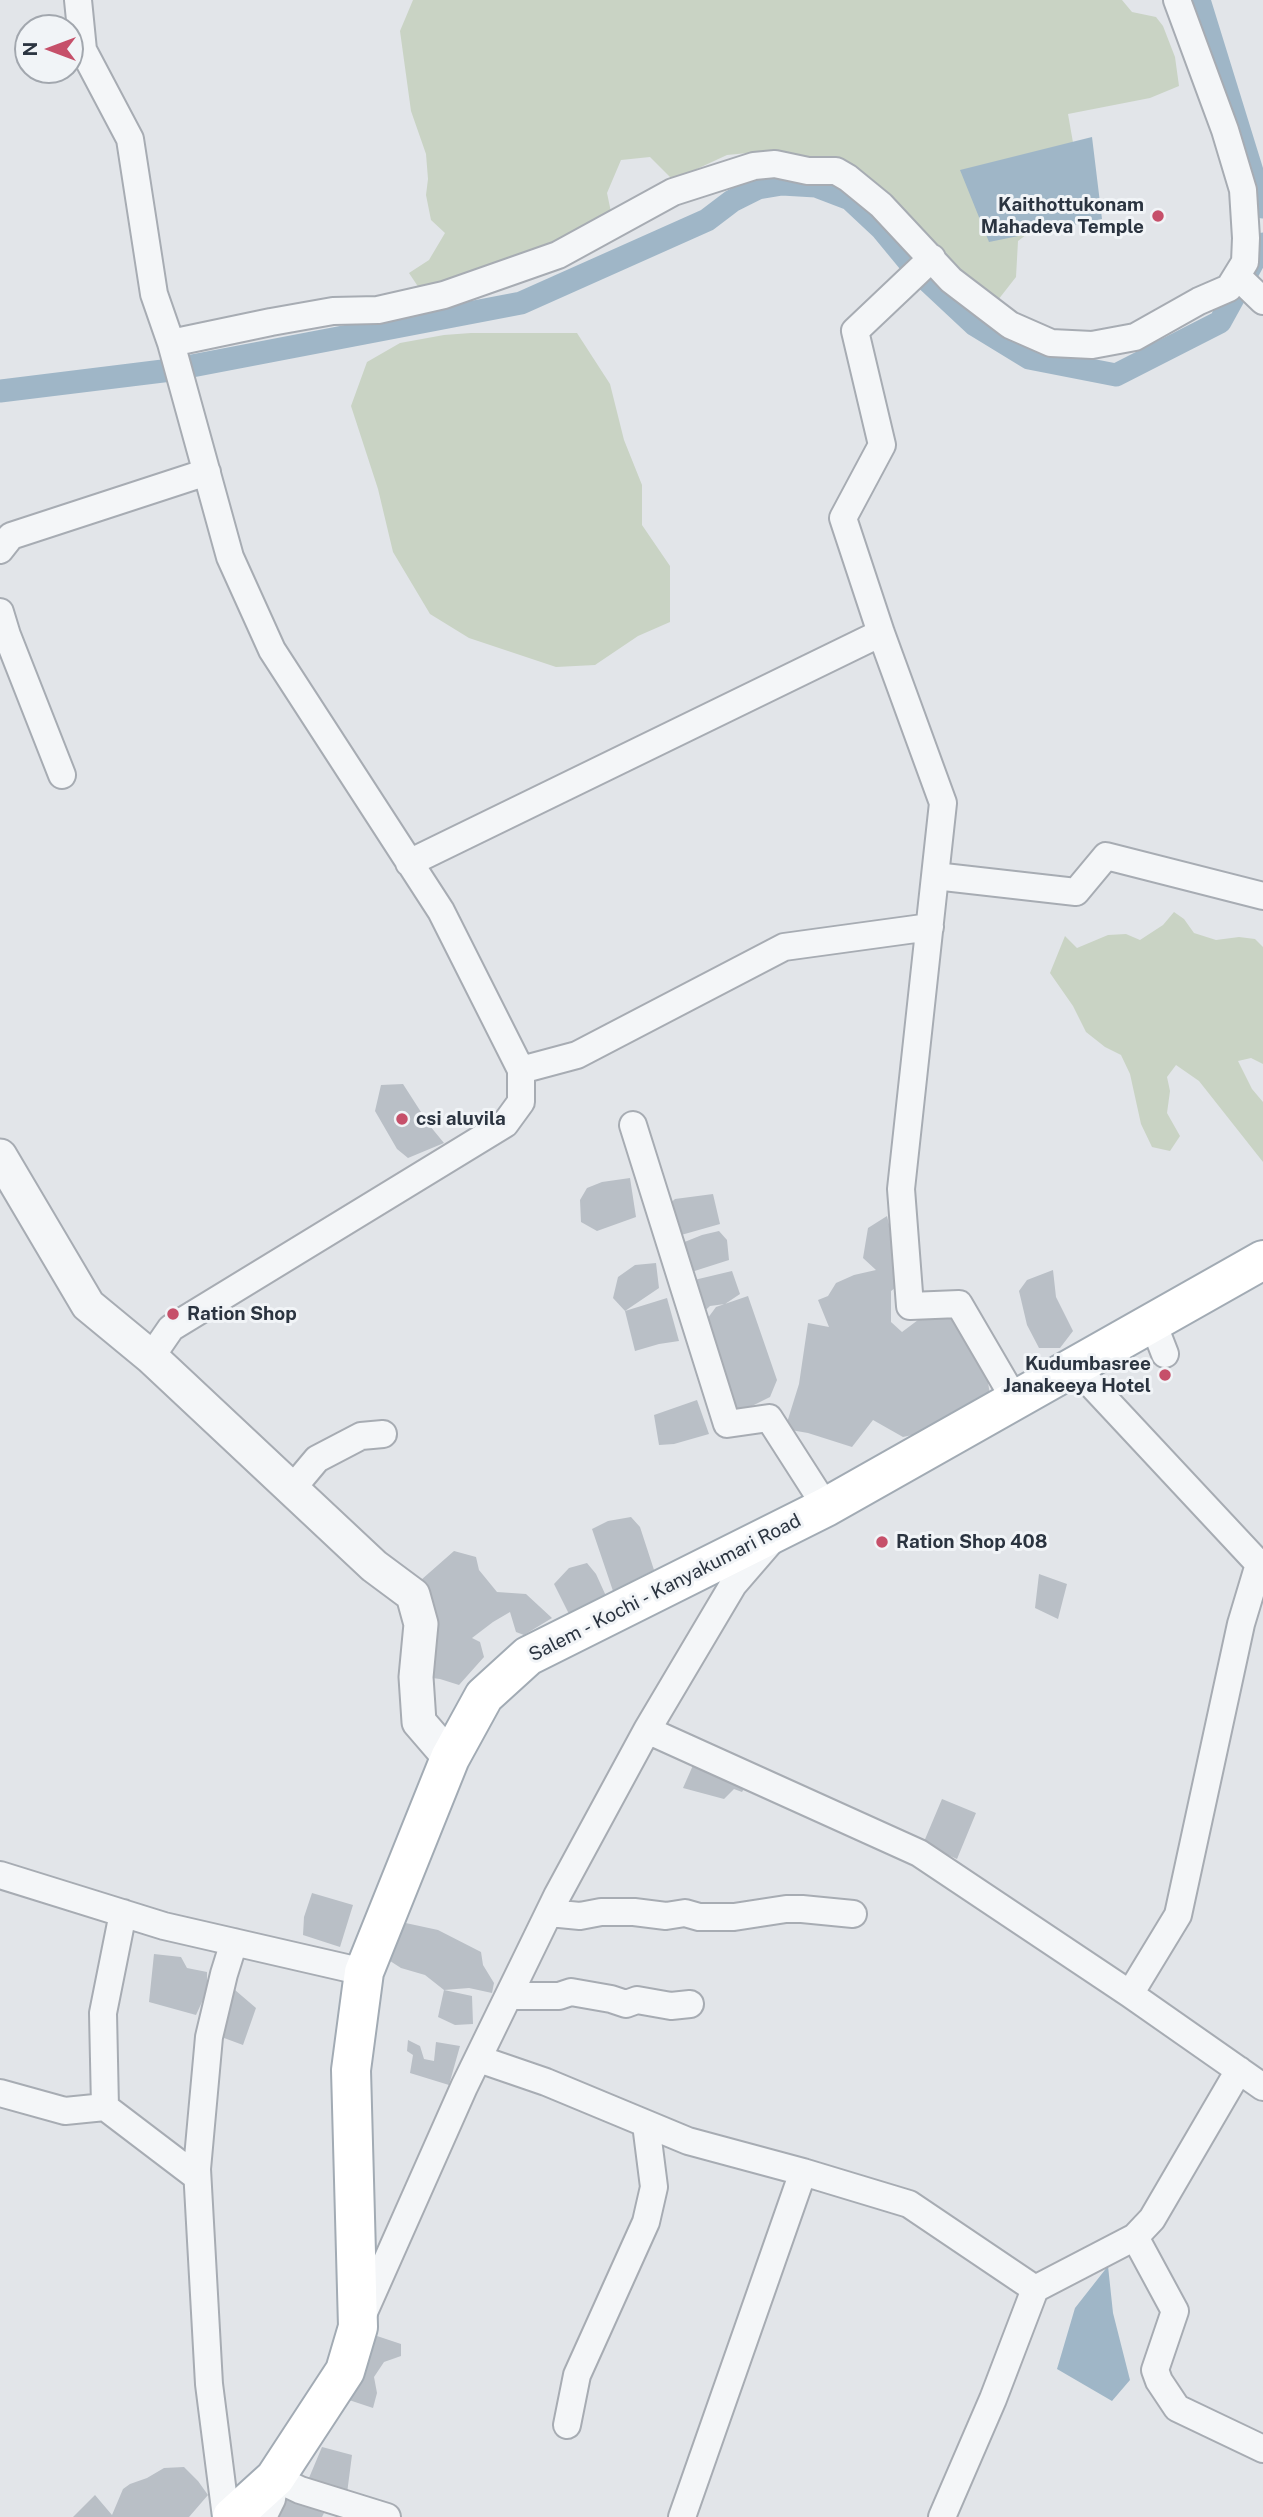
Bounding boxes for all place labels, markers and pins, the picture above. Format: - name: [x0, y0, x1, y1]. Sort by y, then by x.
- place label: Kaithottukonam Mahadeva Temple: [981, 194, 1144, 238]
- marker: Kaithottukonam Mahadeva Temple: [1150, 208, 1166, 224]
- place label: csi aluvila: [416, 1108, 506, 1130]
- marker: csi aluvila: [394, 1111, 410, 1127]
- place label: Ration Shop: [187, 1303, 297, 1325]
- marker: Ration Shop: [165, 1306, 181, 1322]
- place label: Kudumbasree Janakeeya Hotel: [1003, 1353, 1151, 1397]
- marker: Kudumbasree Janakeeya Hotel: [1157, 1367, 1173, 1383]
- place label: Ration Shop 408: [896, 1531, 1047, 1553]
- marker: Ration Shop 408: [874, 1534, 890, 1550]

